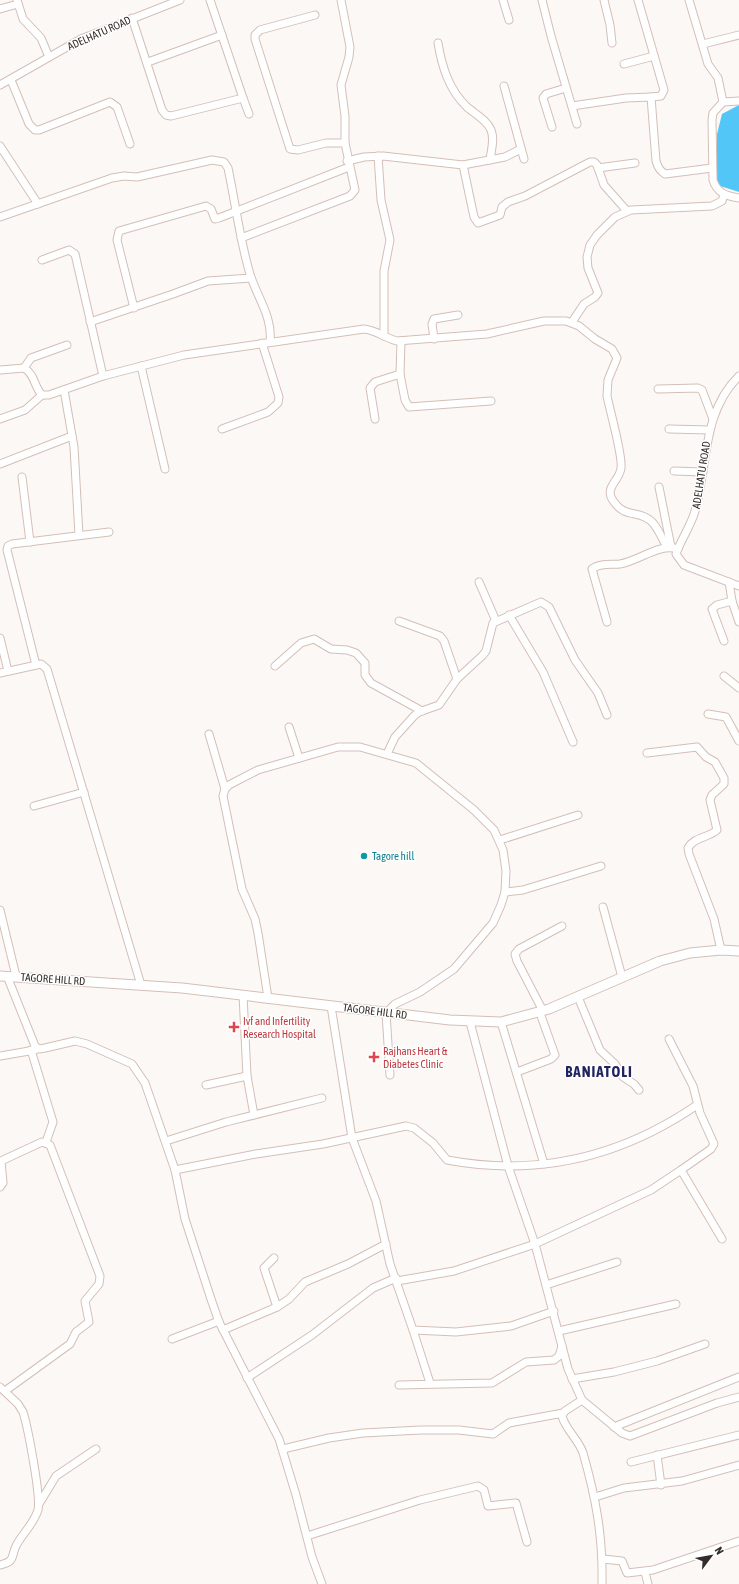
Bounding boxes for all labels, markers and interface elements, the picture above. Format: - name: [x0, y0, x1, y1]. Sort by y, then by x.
- street label: ADELHATU ROAD: [65, 14, 133, 52]
- street label: ADELHATU ROAD: [690, 440, 712, 510]
- place label: Tagore hill: [372, 850, 414, 862]
- marker: Tagore hill: [359, 851, 369, 861]
- street label: TAGORE HILL RD: [20, 971, 86, 987]
- street label: TAGORE HILL RD: [342, 1001, 408, 1021]
- place label: Ivf and Infertility Research Hospital: [243, 1015, 316, 1040]
- marker: Ivf and Infertility Research Hospital: [228, 1021, 240, 1033]
- place label: Rajhans Heart & Diabetes Clinic: [383, 1045, 448, 1070]
- marker: Rajhans Heart & Diabetes Clinic: [368, 1051, 380, 1063]
- district label: BANIATOLI: [565, 1063, 633, 1080]
- north arrow: [691, 1536, 731, 1576]
- text: N: [713, 1545, 726, 1557]

